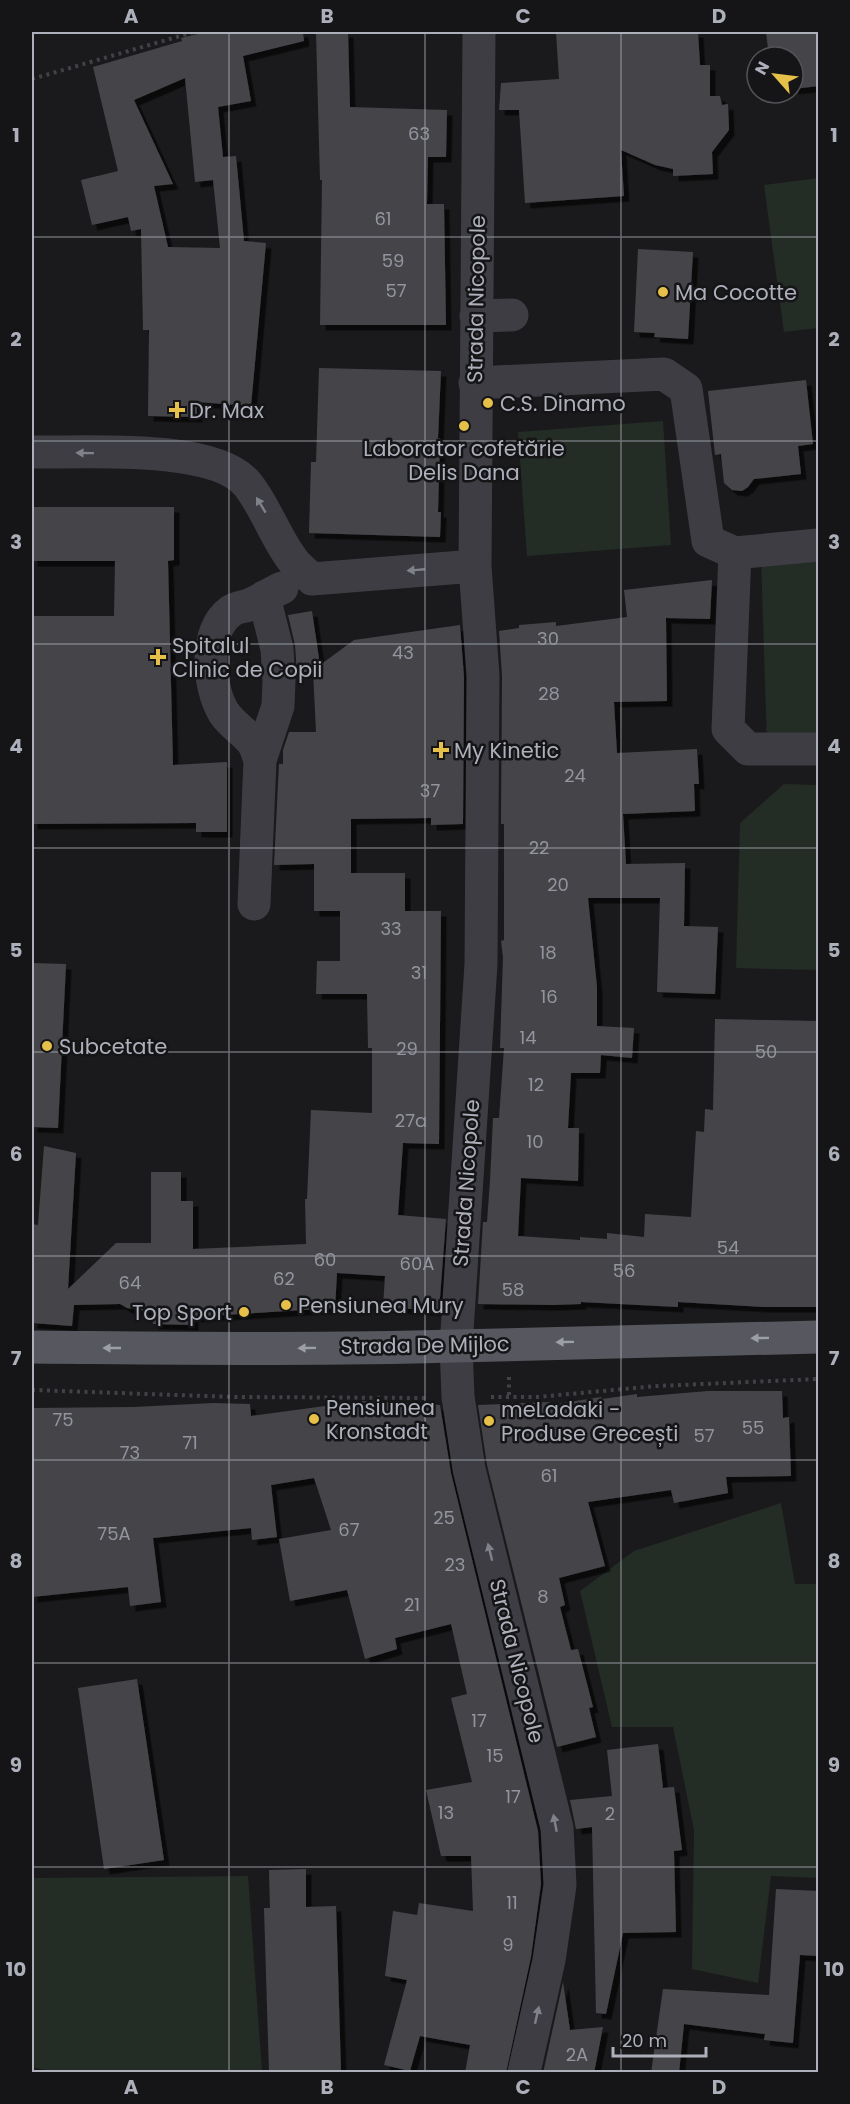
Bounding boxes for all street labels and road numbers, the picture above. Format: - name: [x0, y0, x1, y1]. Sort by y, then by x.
- street label: Strada Nicopole: [460, 215, 492, 383]
- street label: Strada Nicopole: [446, 1098, 486, 1268]
- street label: Strada De Mijloc: [340, 1329, 510, 1361]
- street label: Strada Nicopole: [483, 1576, 551, 1746]

